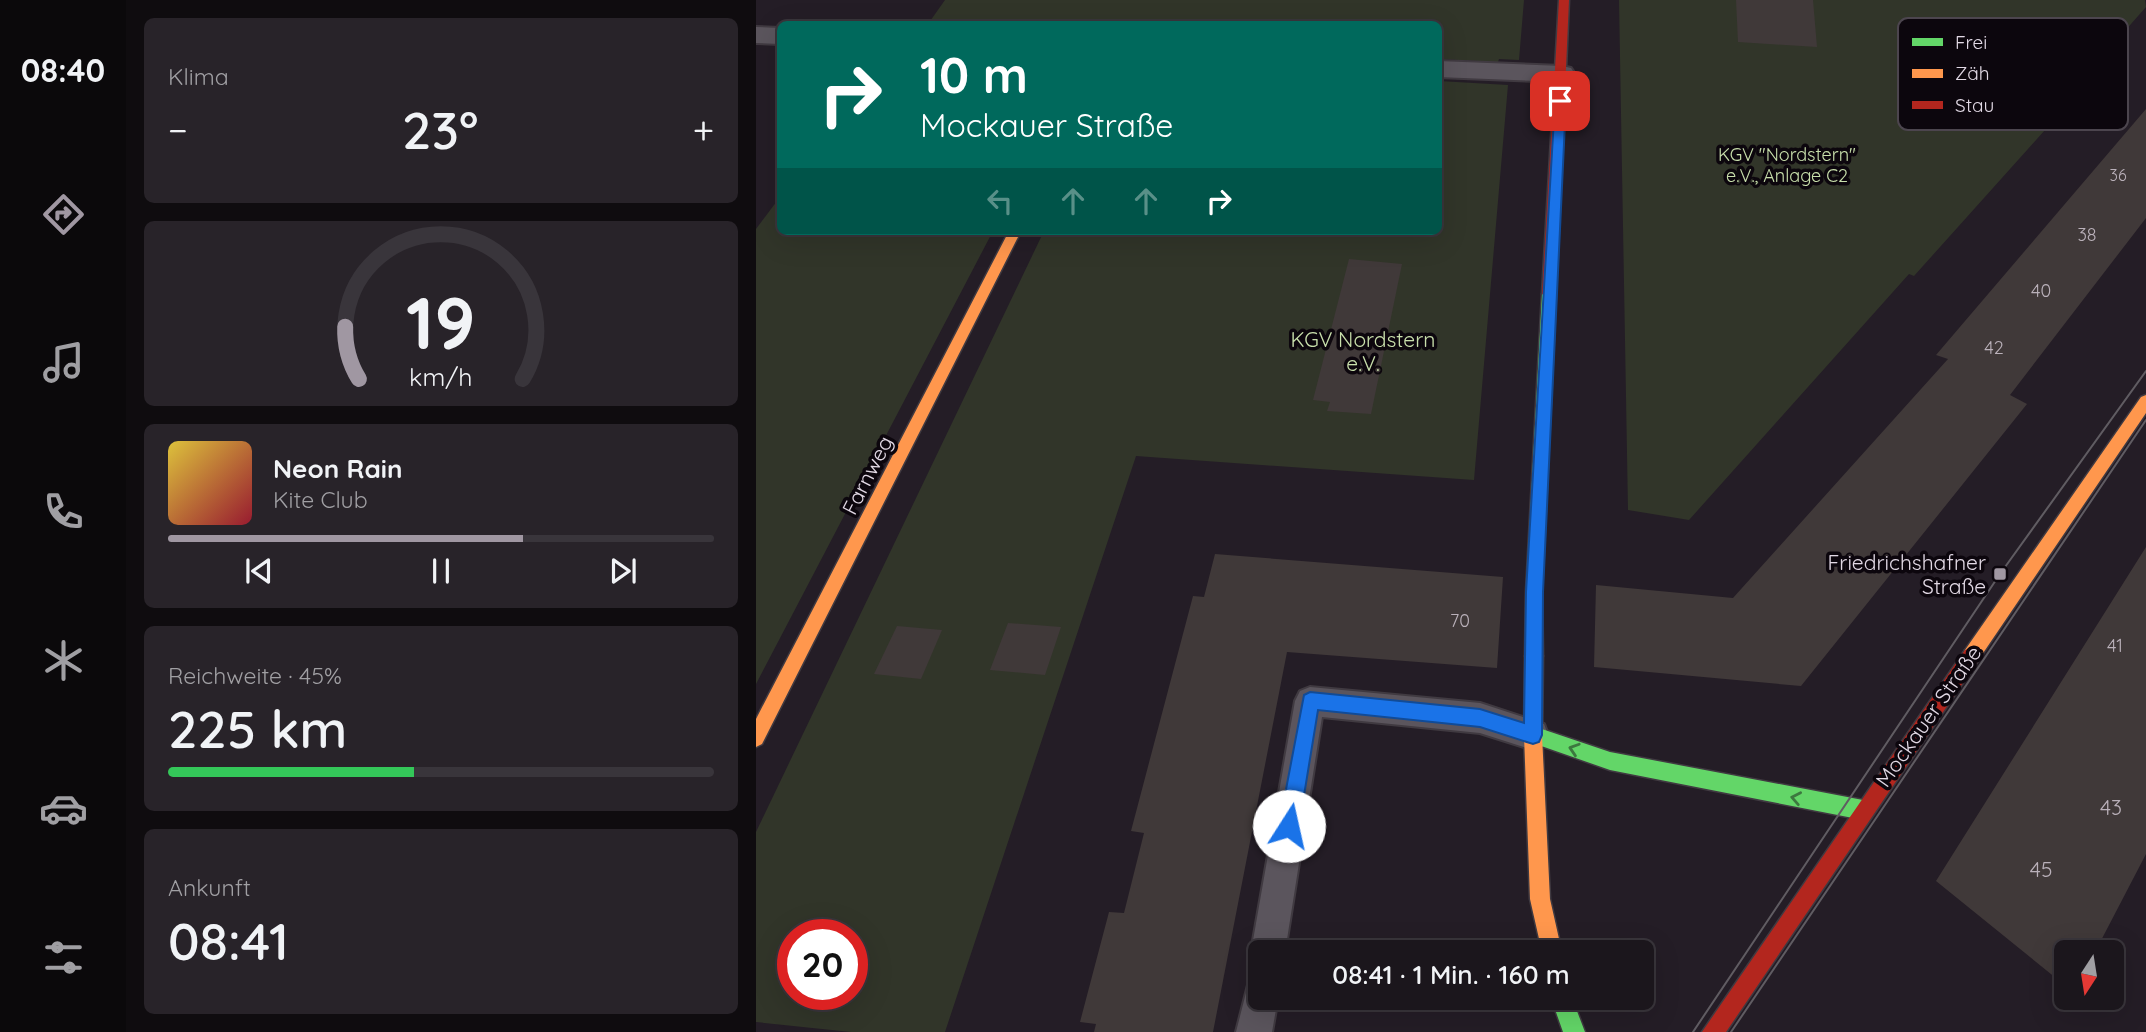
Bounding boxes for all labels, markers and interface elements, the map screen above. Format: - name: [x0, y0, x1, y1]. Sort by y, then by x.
- legend: [1898, 18, 2128, 130]
- text: Frei: [1955, 30, 1987, 54]
- text: 10 m: [920, 44, 1028, 105]
- icon: right: [805, 49, 896, 140]
- text: 08:40: [21, 50, 105, 90]
- text: Zäh: [1955, 61, 1990, 85]
- text: Klima: [168, 62, 229, 91]
- pin: [1530, 71, 1590, 131]
- icon: arrive: [1541, 82, 1579, 120]
- text: Stau: [1955, 93, 1994, 117]
- text: 23°: [402, 97, 478, 162]
- text: Mockauer Straße: [920, 105, 1173, 145]
- text: −: [168, 106, 188, 154]
- text: +: [693, 106, 714, 154]
- park label: KGV "Nordstern" e.V., Anlage C2: [1718, 143, 1856, 187]
- house number: 36: [2110, 165, 2127, 185]
- icon: left: [981, 182, 1019, 220]
- icon: ahead: [1054, 182, 1092, 220]
- icon: ahead: [1127, 182, 1165, 220]
- icon: right: [1200, 182, 1238, 220]
- icon: directions: [39, 190, 88, 239]
- house number: 38: [2077, 223, 2097, 246]
- text: 19: [406, 277, 476, 368]
- house number: 40: [2031, 279, 2051, 302]
- park label: KGV Nordstern e.V.: [1291, 326, 1435, 376]
- house number: 42: [1984, 336, 2004, 359]
- icon: music: [39, 338, 88, 387]
- text: km/h: [409, 361, 473, 392]
- street label: Farnweg: [836, 431, 898, 519]
- text: Neon Rain: [273, 452, 402, 485]
- text: Kite Club: [273, 485, 368, 514]
- icon: phone: [39, 487, 88, 536]
- place label: Friedrichshafner Straße: [1828, 549, 1986, 599]
- icon: previous: [240, 552, 278, 590]
- icon: pause: [422, 552, 460, 590]
- icon: next: [604, 552, 642, 590]
- marker: Friedrichshafner Straße: [1992, 566, 2008, 582]
- house number: 70: [1450, 609, 1470, 632]
- house number: 41: [2107, 634, 2123, 657]
- icon: climate: [39, 636, 88, 685]
- street label: Mockauer Straße: [1870, 640, 1986, 792]
- text: Reichweite · 45%: [168, 661, 342, 690]
- text: 225 km: [168, 696, 347, 761]
- one-way arrow: [1568, 743, 1580, 757]
- icon: car: [39, 784, 88, 833]
- position arrow: [1252, 789, 1326, 863]
- one-way arrow: [1790, 791, 1802, 806]
- house number: 43: [2100, 794, 2122, 820]
- house number: 45: [2030, 856, 2052, 882]
- text: Ankunft: [168, 873, 251, 902]
- text: 08:41: [168, 908, 289, 973]
- speed limit sign: 20: [777, 919, 868, 1010]
- icon: filters: [39, 933, 88, 982]
- north arrow: [2054, 940, 2124, 1010]
- map controls: [2054, 940, 2124, 1010]
- text: 08:41 · 1 Min. · 160 m: [1332, 958, 1570, 991]

